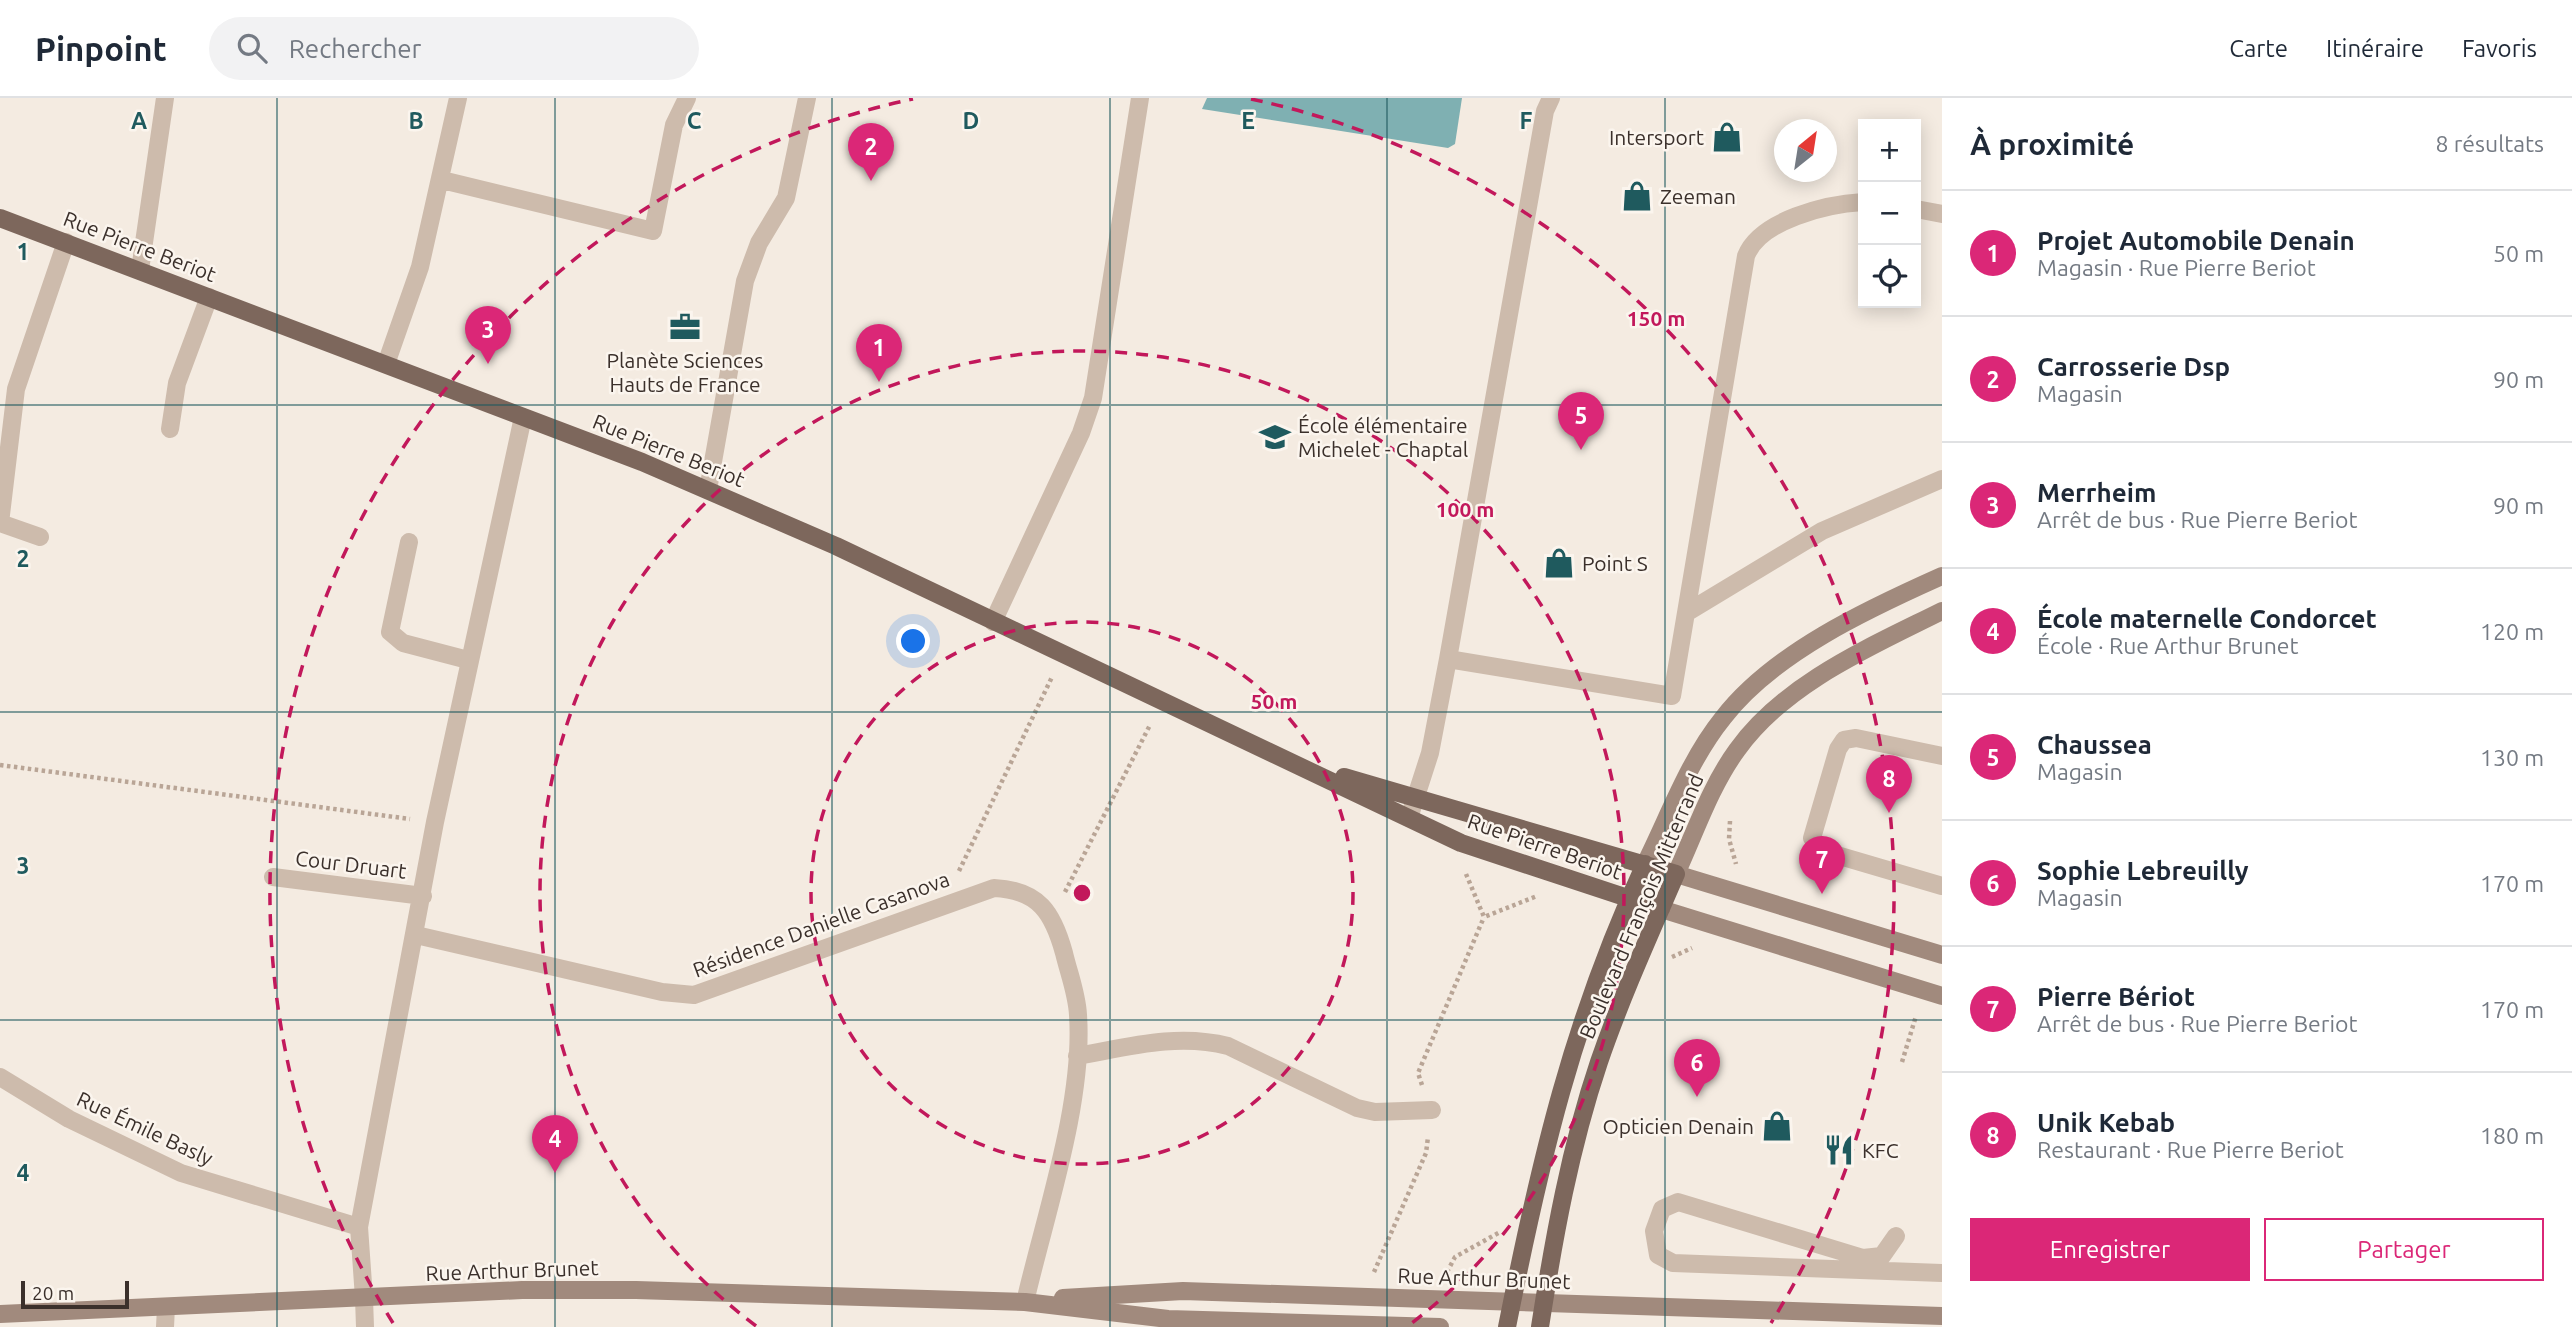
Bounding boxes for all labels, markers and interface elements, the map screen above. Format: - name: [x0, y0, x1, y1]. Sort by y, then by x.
- search box: [209, 17, 699, 80]
- icon: search: [233, 29, 271, 67]
- text: Pinpoint: [35, 30, 167, 67]
- text: Rechercher: [289, 34, 421, 63]
- text: Carte: [2229, 35, 2288, 62]
- text: Itinéraire: [2326, 35, 2424, 62]
- text: Favoris: [2462, 35, 2537, 62]
- text: A: [131, 108, 147, 133]
- text: B: [408, 108, 424, 133]
- text: C: [687, 108, 702, 133]
- text: D: [963, 108, 979, 133]
- text: E: [1241, 108, 1255, 133]
- text: F: [1520, 108, 1533, 133]
- north arrow: [1774, 119, 1837, 182]
- map controls: [1858, 119, 1921, 308]
- button: +: [1858, 119, 1921, 182]
- shop icon: Intersport: [1710, 120, 1744, 154]
- pin: 2: [848, 123, 894, 181]
- place label: Intersport: [1609, 125, 1704, 149]
- text: À proximité: [1970, 127, 2134, 161]
- text: 8 résultats: [2435, 131, 2544, 156]
- shop icon: Zeeman: [1620, 179, 1654, 213]
- button: −: [1858, 182, 1921, 245]
- place label: Zeeman: [1660, 184, 1736, 208]
- street label: Rue Pierre Beriot: [60, 206, 220, 286]
- text: Projet Automobile Denain: [2037, 226, 2355, 255]
- text: 1: [17, 239, 29, 264]
- text: 1: [1987, 241, 1999, 266]
- text: 50 m: [2493, 241, 2544, 266]
- button: locate: [1858, 245, 1921, 308]
- text: Magasin · Rue Pierre Beriot: [2037, 255, 2316, 280]
- pin: 3: [465, 306, 511, 364]
- text: 150 m: [1627, 306, 1685, 330]
- office icon: Planète Sciences Hauts de France: [668, 310, 702, 344]
- pin: 1: [856, 324, 902, 382]
- place label: Planète Sciences Hauts de France: [607, 348, 763, 396]
- text: Carrosserie Dsp: [2037, 352, 2230, 381]
- text: 2: [1987, 367, 1999, 392]
- text: 90 m: [2493, 367, 2544, 392]
- text: Magasin: [2037, 381, 2123, 406]
- pin: 5: [1558, 392, 1604, 450]
- street label: Rue Pierre Beriot: [590, 409, 748, 491]
- place label: École élémentaire Michelet - Chaptal: [1298, 413, 1468, 461]
- school or university icon: École élémentaire Michelet - Chaptal: [1258, 420, 1292, 454]
- text: Merrheim: [2037, 478, 2156, 507]
- text: 3: [1987, 493, 1999, 518]
- text: 90 m: [2493, 493, 2544, 518]
- text: 100 m: [1436, 497, 1494, 521]
- text: Arrêt de bus · Rue Pierre Beriot: [2037, 507, 2357, 532]
- text: 2: [17, 546, 29, 571]
- shop icon: Point S: [1542, 546, 1576, 580]
- place label: Point S: [1582, 551, 1648, 575]
- text: École maternelle Condorcet: [2037, 604, 2377, 633]
- text: 4: [1987, 619, 1999, 644]
- text: 120 m: [2480, 619, 2544, 644]
- your location: [896, 624, 930, 658]
- text: École · Rue Arthur Brunet: [2037, 633, 2299, 658]
- text: 50 m: [1251, 689, 1297, 713]
- text: Chaussea: [2037, 730, 2152, 759]
- text: 5: [1987, 745, 1999, 770]
- text: 130 m: [2480, 745, 2544, 770]
- pin: 8: [1866, 755, 1912, 813]
- text: Magasin: [2037, 759, 2123, 784]
- street label: Boulevard François Mitterrand: [1574, 770, 1708, 1042]
- street label: Rue Pierre Beriot: [1465, 808, 1625, 884]
- pin: 7: [1799, 836, 1845, 894]
- street label: Cour Druart: [294, 845, 408, 883]
- text: 3: [17, 853, 29, 878]
- text: Sophie Lebreuilly: [2037, 856, 2249, 885]
- street label: Résidence Danielle Casanova: [689, 866, 953, 982]
- text: 6: [1987, 871, 1999, 896]
- text: 170 m: [2480, 871, 2544, 896]
- centre of rings: [1070, 881, 1094, 905]
- text: Magasin: [2037, 885, 2123, 910]
- text: Pierre Bériot: [2037, 982, 2195, 1011]
- text: 7: [1987, 997, 1999, 1022]
- text: 170 m: [2480, 997, 2544, 1022]
- text: Arrêt de bus · Rue Pierre Beriot: [2037, 1011, 2357, 1036]
- pin: 6: [1674, 1039, 1720, 1097]
- street label: Rue Émile Basly: [73, 1086, 217, 1170]
- text: Unik Kebab: [2037, 1108, 2175, 1137]
- shop icon: Opticien Denain: [1760, 1109, 1794, 1143]
- place label: Opticien Denain: [1603, 1114, 1754, 1138]
- pin: 4: [532, 1115, 578, 1173]
- text: 8: [1987, 1123, 1999, 1148]
- text: 180 m: [2480, 1123, 2544, 1148]
- restaurant icon: KFC: [1822, 1133, 1856, 1167]
- text: Restaurant · Rue Pierre Beriot: [2037, 1137, 2344, 1162]
- place label: KFC: [1862, 1138, 1899, 1162]
- text: 4: [17, 1160, 30, 1185]
- button: Enregistrer: [1970, 1218, 2250, 1281]
- button: Partager: [2264, 1218, 2544, 1281]
- street label: Rue Arthur Brunet: [425, 1255, 599, 1285]
- street label: Rue Arthur Brunet: [1397, 1263, 1571, 1293]
- scale bar: [21, 1278, 130, 1310]
- text: 20 m: [32, 1282, 74, 1304]

